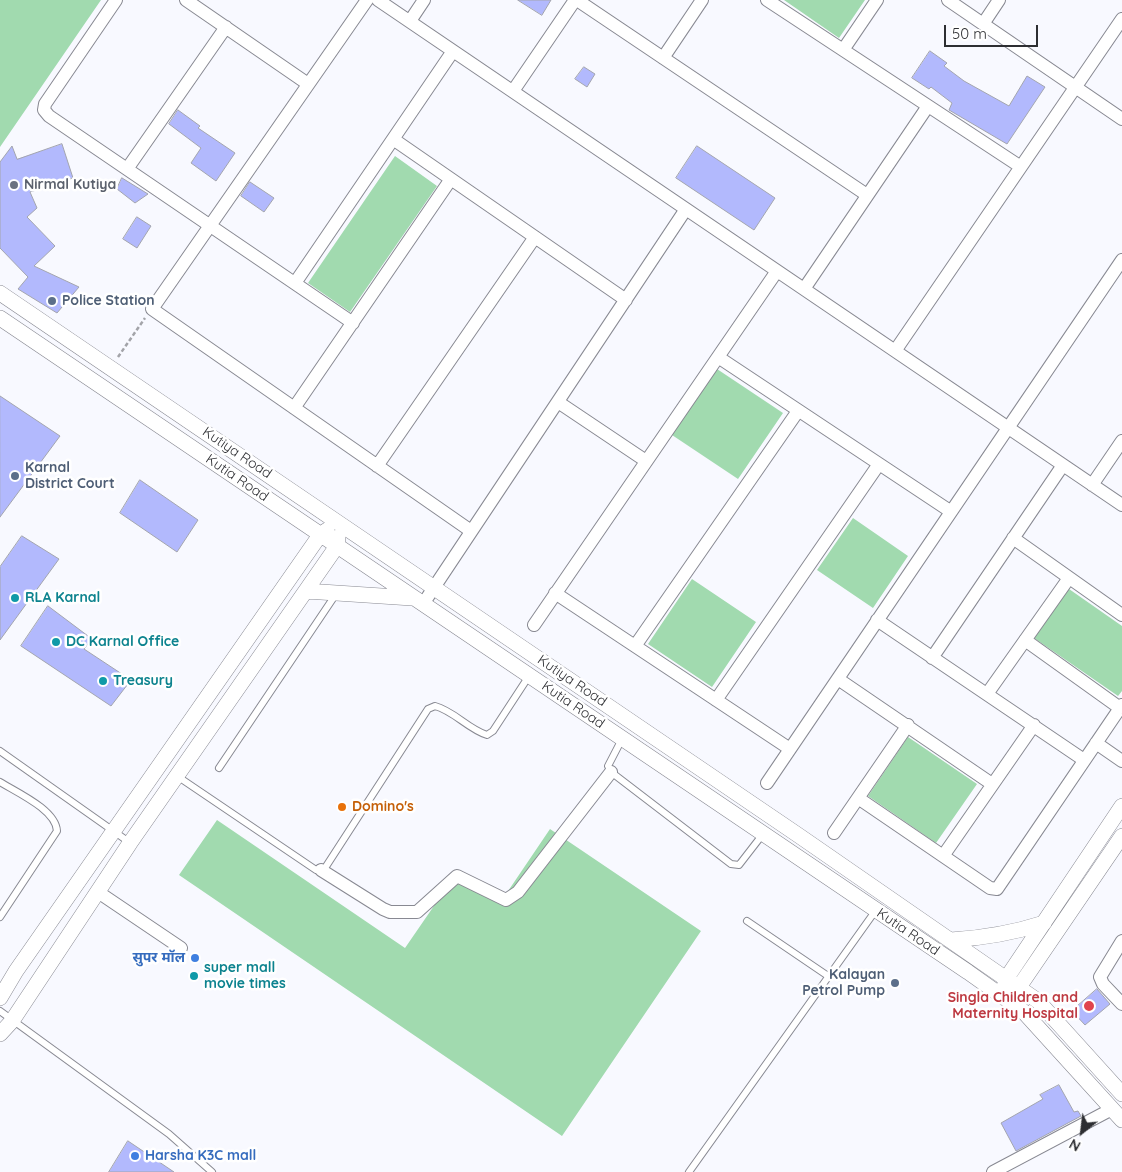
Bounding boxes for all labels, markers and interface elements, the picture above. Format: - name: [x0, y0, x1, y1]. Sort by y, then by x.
- scale bar: [947, 15, 1041, 47]
- text: 50 m: [952, 24, 987, 43]
- place label: Nirmal Kutiya: [24, 177, 116, 193]
- marker: Nirmal Kutiya: [8, 179, 20, 191]
- place label: Police Station: [62, 293, 155, 309]
- marker: Police Station: [46, 295, 58, 307]
- street label: Kutiya Road: [199, 424, 275, 482]
- street label: Kutia Road: [202, 451, 272, 505]
- place label: Karnal District Court: [25, 460, 115, 492]
- marker: Karnal District Court: [9, 470, 21, 482]
- place label: RLA Karnal: [25, 590, 100, 606]
- marker: RLA Karnal: [9, 592, 21, 604]
- place label: DC Karnal Office: [66, 634, 179, 650]
- marker: DC Karnal Office: [50, 636, 62, 648]
- street label: Kutiya Road: [534, 652, 610, 710]
- place label: Treasury: [113, 673, 173, 689]
- marker: Treasury: [97, 675, 109, 687]
- street label: Kutia Road: [538, 678, 608, 732]
- place label: Domino's: [352, 799, 414, 815]
- marker: Domino's: [336, 801, 348, 813]
- street label: Kutia Road: [873, 905, 943, 959]
- place label: सुपर मॉल: [132, 950, 185, 966]
- marker: सुपर मॉल: [189, 952, 201, 964]
- place label: super mall movie times: [204, 960, 286, 992]
- place label: Kalayan Petrol Pump: [802, 967, 885, 1000]
- marker: super mall movie times: [188, 970, 200, 982]
- marker: Kalayan Petrol Pump: [889, 977, 901, 989]
- place label: Singla Children and Maternity Hospital: [948, 990, 1078, 1022]
- marker: Singla Children and Maternity Hospital: [1082, 999, 1096, 1013]
- north arrow: [1057, 1107, 1107, 1157]
- text: N: [1066, 1135, 1084, 1155]
- place label: Harsha K3C mall: [145, 1148, 256, 1164]
- marker: Harsha K3C mall: [129, 1150, 141, 1162]

